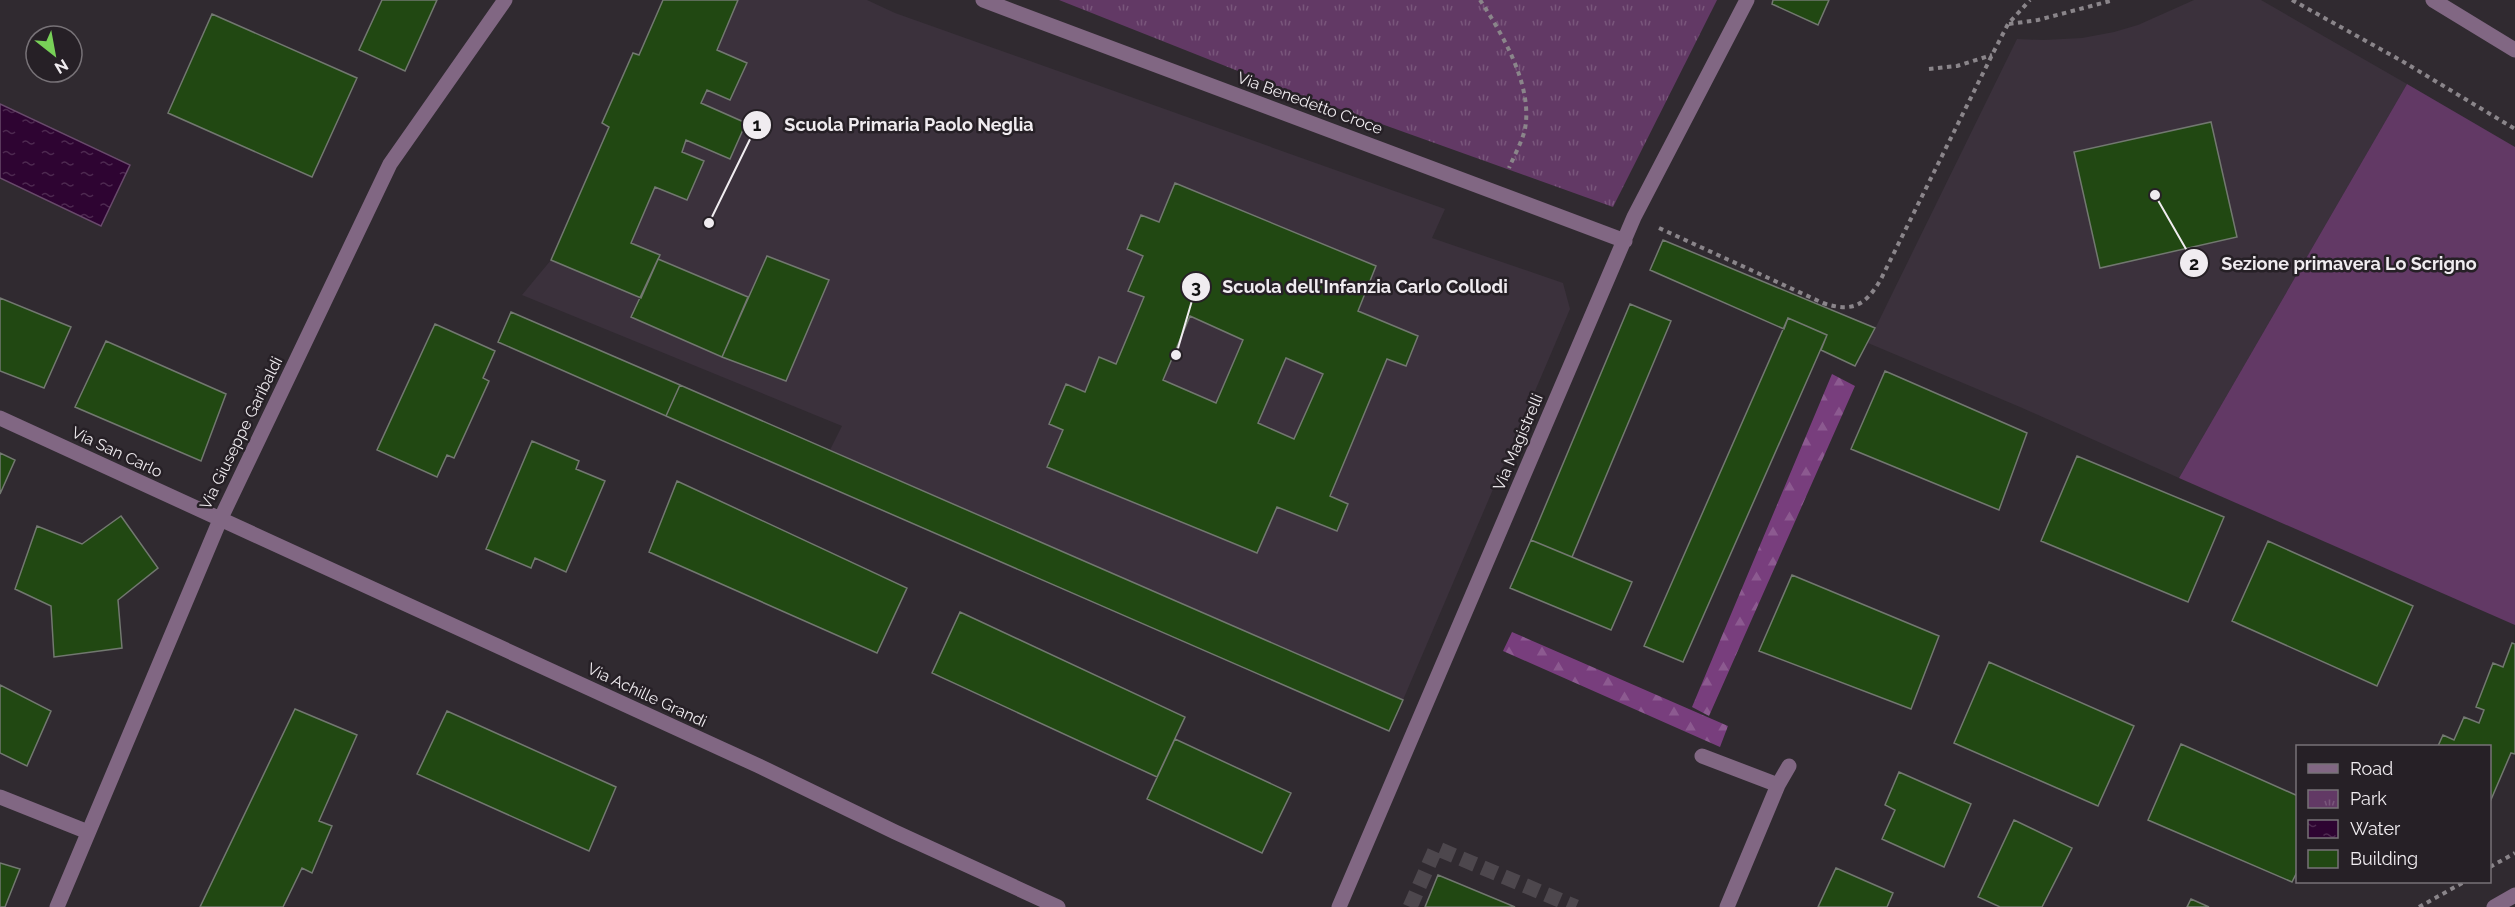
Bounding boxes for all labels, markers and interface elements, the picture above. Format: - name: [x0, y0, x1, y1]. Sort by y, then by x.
- north arrow: [24, 24, 84, 84]
- text: N: [51, 55, 72, 78]
- street label: Via Benedetto Croce: [1235, 68, 1385, 138]
- callout: Scuola Primaria Paolo Neglia: [742, 107, 1046, 143]
- text: 1: [753, 114, 762, 135]
- text: Scuola Primaria Paolo Neglia: [784, 114, 1034, 135]
- callout: Sezione primavera Lo Scrigno: [2179, 245, 2489, 281]
- text: 2: [2189, 253, 2199, 274]
- text: Sezione primavera Lo Scrigno: [2221, 253, 2477, 274]
- callout: Scuola dell'Infanzia Carlo Collodi: [1181, 269, 1520, 305]
- text: 3: [1191, 276, 1201, 297]
- text: Scuola dell'Infanzia Carlo Collodi: [1222, 276, 1508, 297]
- street label: Via Giuseppe Garibaldi: [196, 354, 286, 512]
- street label: Via Magistrelli: [1489, 391, 1547, 493]
- street label: Via San Carlo: [68, 423, 166, 481]
- street label: Via Achille Grandi: [584, 659, 710, 731]
- legend: [2296, 745, 2491, 883]
- text: Road: [2350, 758, 2393, 779]
- text: Park: [2350, 788, 2387, 809]
- text: Water: [2350, 818, 2401, 839]
- text: Building: [2350, 848, 2418, 869]

